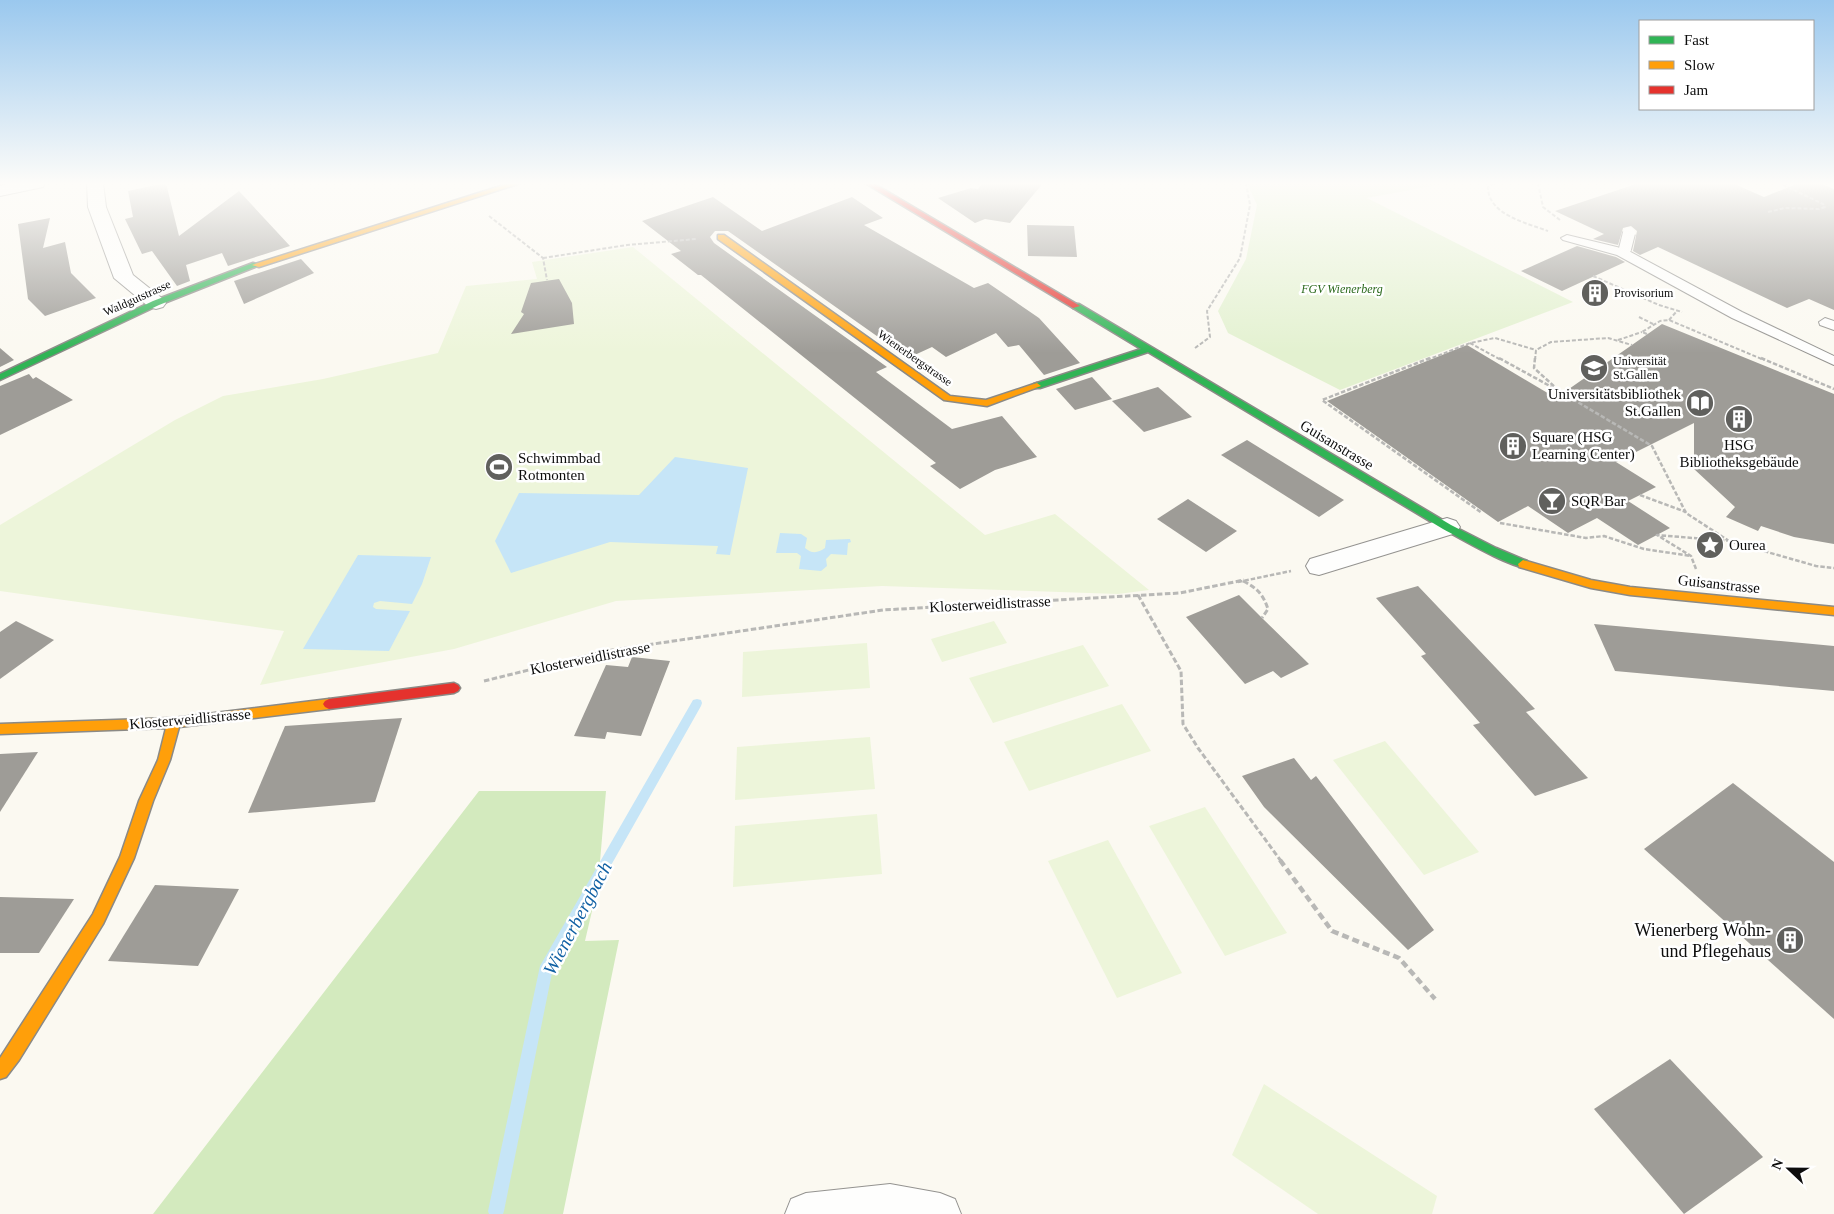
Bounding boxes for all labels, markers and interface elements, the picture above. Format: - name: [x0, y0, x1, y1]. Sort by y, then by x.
- legend: [1639, 20, 1814, 110]
- text: Fast: [1684, 32, 1710, 48]
- text: Slow: [1684, 57, 1715, 73]
- text: Jam: [1684, 82, 1708, 98]
- street label: Waldgutstrasse: [101, 277, 173, 319]
- building icon: Provisorium: [1580, 278, 1610, 308]
- park label: FGV Wienerberg: [1300, 282, 1383, 296]
- place label: Provisorium: [1614, 286, 1674, 300]
- street label: Wienerbergstrasse: [875, 327, 955, 389]
- school or university icon: Universität St.Gallen: [1579, 353, 1609, 383]
- place label: Universität St.Gallen: [1613, 354, 1667, 382]
- place label: Universitätsbibliothek St.Gallen: [1548, 386, 1681, 419]
- library icon: Universitätsbibliothek St.Gallen: [1685, 388, 1715, 418]
- building icon: HSG Bibliotheksgebäude: [1724, 404, 1754, 434]
- street label: Guisanstrasse: [1298, 417, 1377, 473]
- place label: Square (HSG Learning Center): [1532, 429, 1635, 463]
- building icon: Square (HSG Learning Center): [1498, 431, 1528, 461]
- place label: HSG Bibliotheksgebäude: [1679, 437, 1799, 470]
- place label: Schwimmbad Rotmonten: [518, 450, 601, 483]
- sports icon: Schwimmbad Rotmonten: [484, 452, 514, 482]
- bar icon: SQR Bar: [1537, 486, 1567, 516]
- place label: SQR Bar: [1571, 493, 1626, 509]
- place icon: Ourea: [1695, 530, 1725, 560]
- place label: Ourea: [1729, 537, 1766, 553]
- street label: Guisanstrasse: [1677, 572, 1761, 596]
- street label: Klosterweidlistrasse: [929, 593, 1051, 615]
- street label: Klosterweidlistrasse: [529, 638, 652, 677]
- street label: Klosterweidlistrasse: [129, 706, 252, 732]
- water label: Wienerbergbach: [539, 858, 616, 978]
- place label: Wienerberg Wohn- und Pflegehaus: [1634, 920, 1771, 961]
- building icon: Wienerberg Wohn- und Pflegehaus: [1775, 925, 1805, 955]
- north arrow: [1764, 1144, 1814, 1194]
- text: N: [1769, 1157, 1786, 1172]

